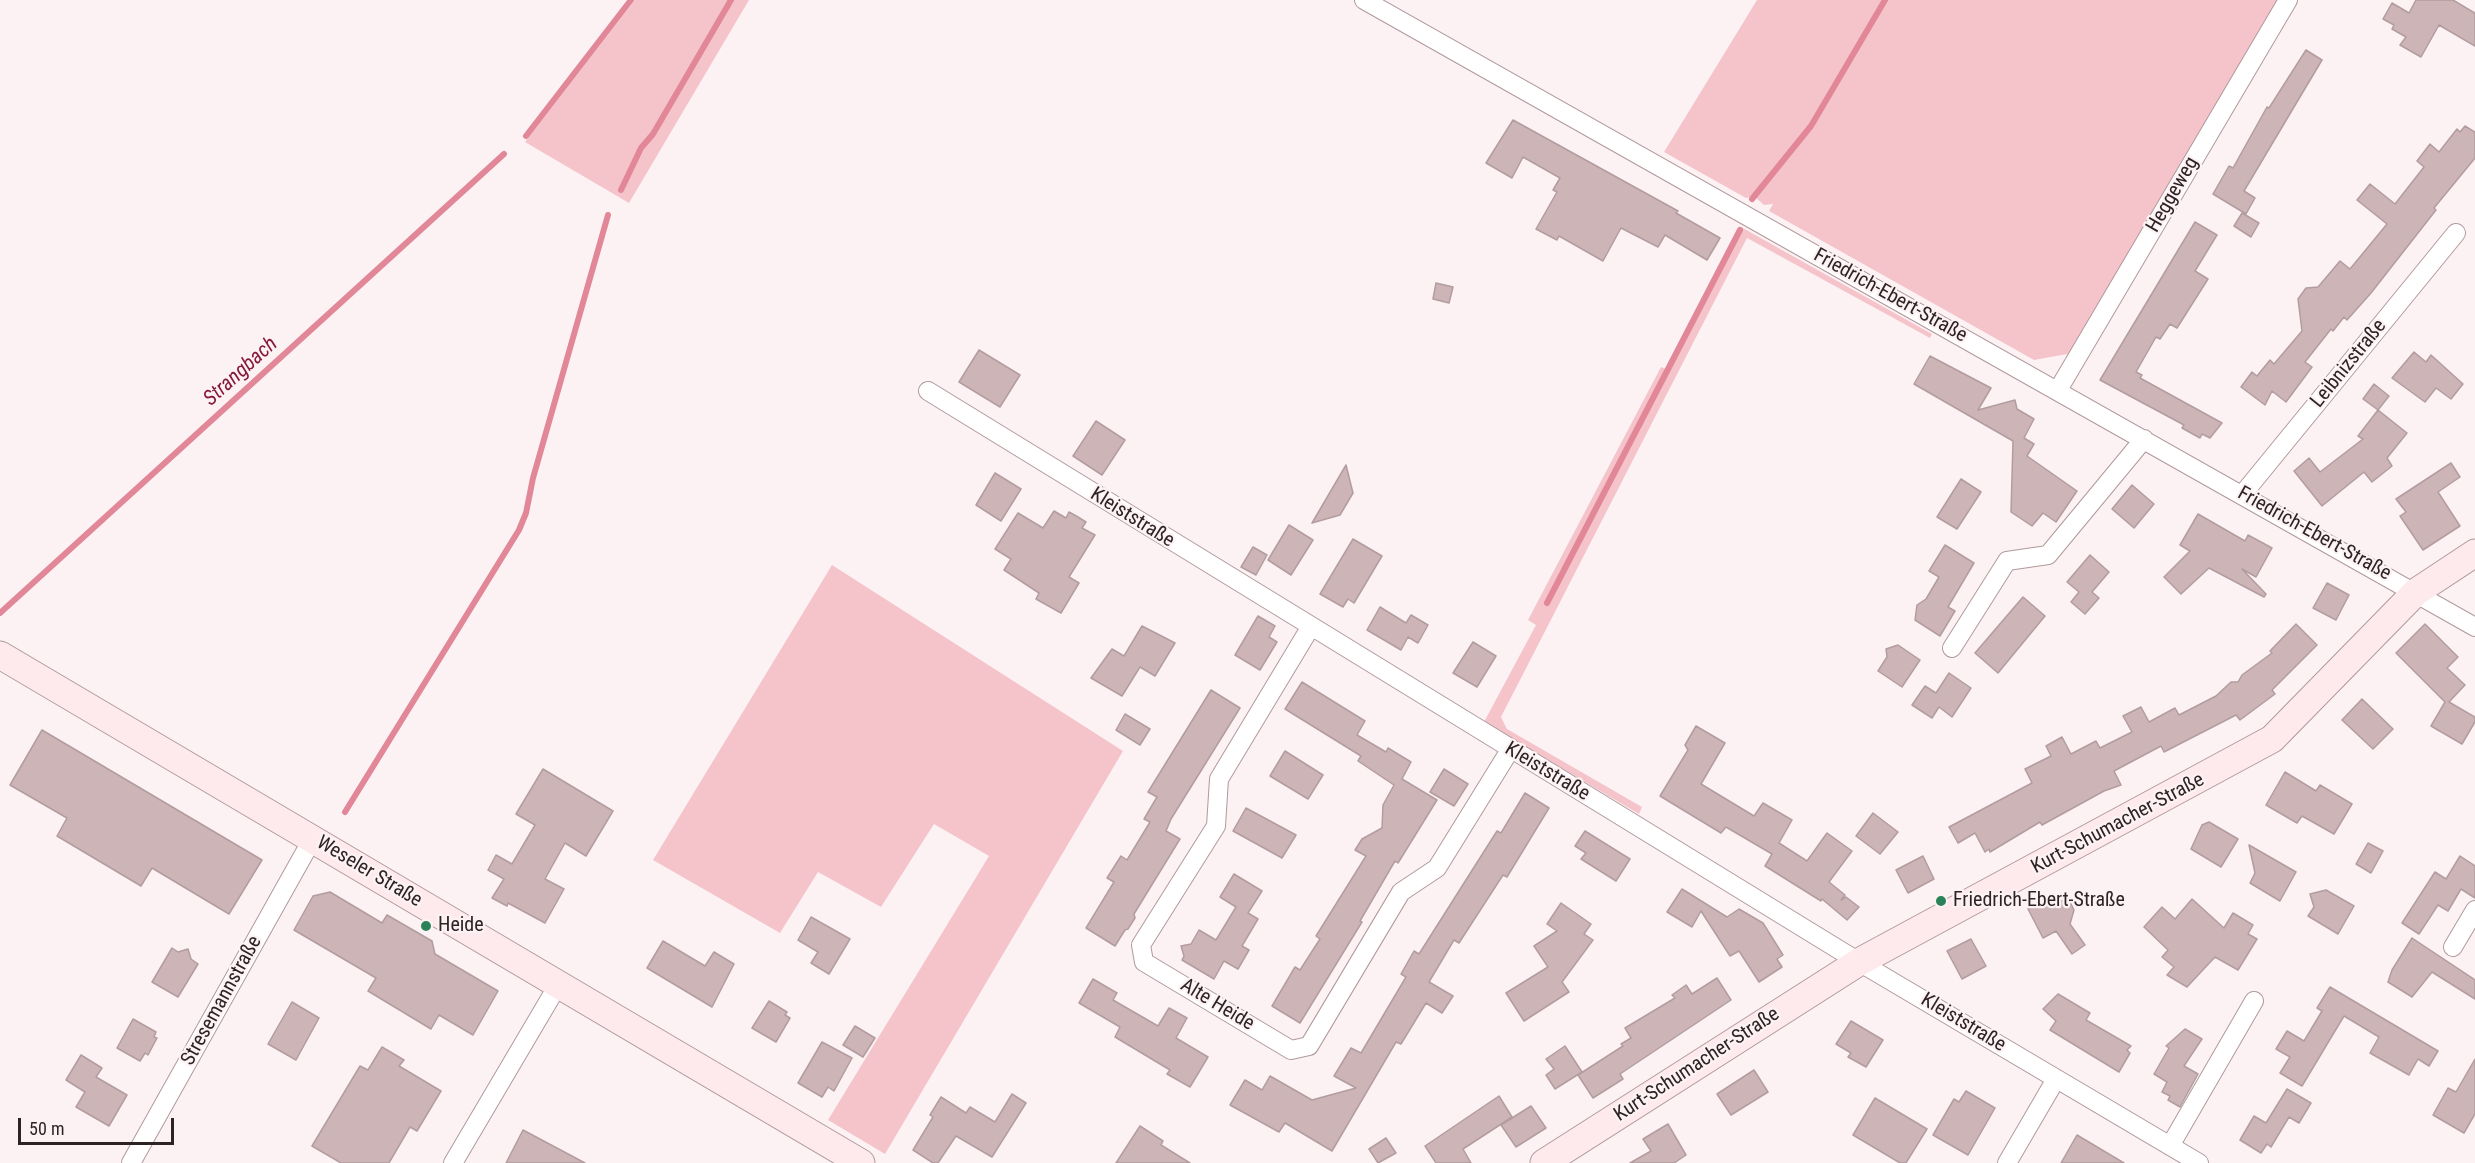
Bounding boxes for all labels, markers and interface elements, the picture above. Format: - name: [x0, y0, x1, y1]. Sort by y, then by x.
- street label: Heggeweg: [2142, 153, 2204, 237]
- street label: Friedrich-Ebert-Straße: [1809, 244, 1971, 348]
- street label: Leibnizstraße: [2306, 315, 2392, 413]
- water label: Strangbach: [199, 332, 283, 412]
- street label: Friedrich-Ebert-Straße: [2233, 482, 2395, 586]
- street label: Kleiststraße: [1086, 483, 1178, 553]
- street label: Kleiststraße: [1500, 737, 1594, 807]
- street label: Kurt-Schumacher-Straße: [2028, 768, 2208, 880]
- street label: Weseler Straße: [312, 831, 426, 913]
- place label: Friedrich-Ebert-Straße: [1953, 889, 2125, 913]
- marker: Friedrich-Ebert-Straße: [1934, 894, 1948, 908]
- place label: Heide: [438, 914, 484, 938]
- marker: Heide: [419, 919, 433, 933]
- street label: Stresemannstraße: [177, 932, 267, 1070]
- street label: Alte Heide: [1176, 974, 1258, 1036]
- street label: Kleiststraße: [1916, 988, 2010, 1058]
- street label: Kurt-Schumacher-Straße: [1610, 1003, 1784, 1127]
- scale bar: [21, 1106, 177, 1144]
- text: 50 m: [29, 1118, 64, 1139]

